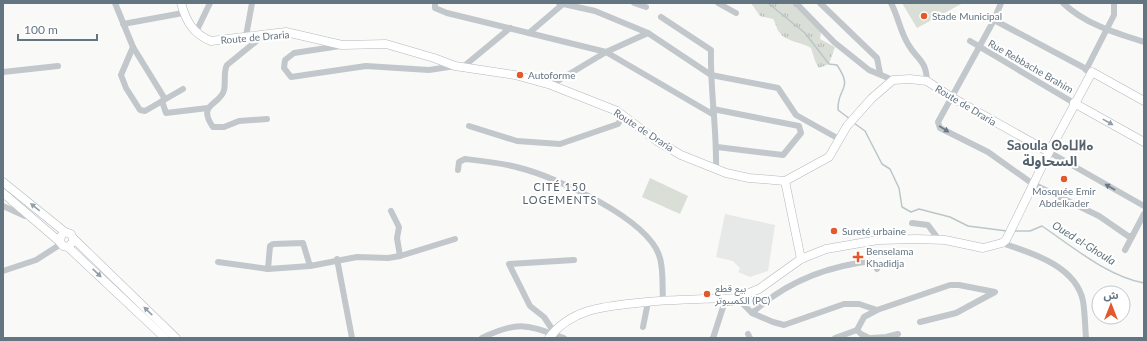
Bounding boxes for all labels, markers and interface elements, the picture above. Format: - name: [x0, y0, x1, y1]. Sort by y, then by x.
- place label: Stade Municipal: [932, 10, 1002, 22]
- marker: Stade Municipal: [919, 11, 929, 21]
- scale bar: [18, 16, 97, 42]
- text: 100 m: [24, 22, 58, 37]
- street label: Route de Draria: [220, 28, 290, 46]
- street label: Rue Rebbache Brahim: [986, 37, 1076, 95]
- place label: Autoforme: [528, 69, 576, 81]
- marker: Autoforme: [515, 70, 525, 80]
- street label: Route de Draria: [933, 82, 999, 128]
- street label: Route de Draria: [612, 106, 676, 154]
- one-way arrow: [1102, 118, 1114, 125]
- one-way arrow: [938, 126, 950, 133]
- district label: Saoula ⵙⴰⵡⵍⴰ السحاولة: [1007, 136, 1094, 169]
- marker: Mosquée Emir Abdelkader: [1059, 174, 1069, 184]
- district label: CITÉ 150 LOGEMENTS: [523, 180, 597, 206]
- one-way arrow: [1104, 183, 1116, 190]
- place label: Mosquée Emir Abdelkader: [1032, 185, 1096, 209]
- one-way arrow: [30, 203, 41, 212]
- water label: Oued el-Ghoula: [1050, 218, 1119, 267]
- place label: Sureté urbaine: [842, 225, 906, 237]
- marker: Sureté urbaine: [829, 226, 839, 236]
- place label: Benselama Khadidja: [866, 245, 913, 269]
- marker: Benselama Khadidja: [853, 252, 863, 262]
- one-way arrow: [92, 268, 101, 277]
- place label: بيع قطع الكمبيوتر (PC): [714, 282, 771, 307]
- north arrow: [1091, 285, 1131, 325]
- text: ش: [1103, 288, 1119, 302]
- marker: بيع قطع الكمبيوتر (PC): [702, 289, 712, 299]
- one-way arrow: [143, 306, 153, 316]

